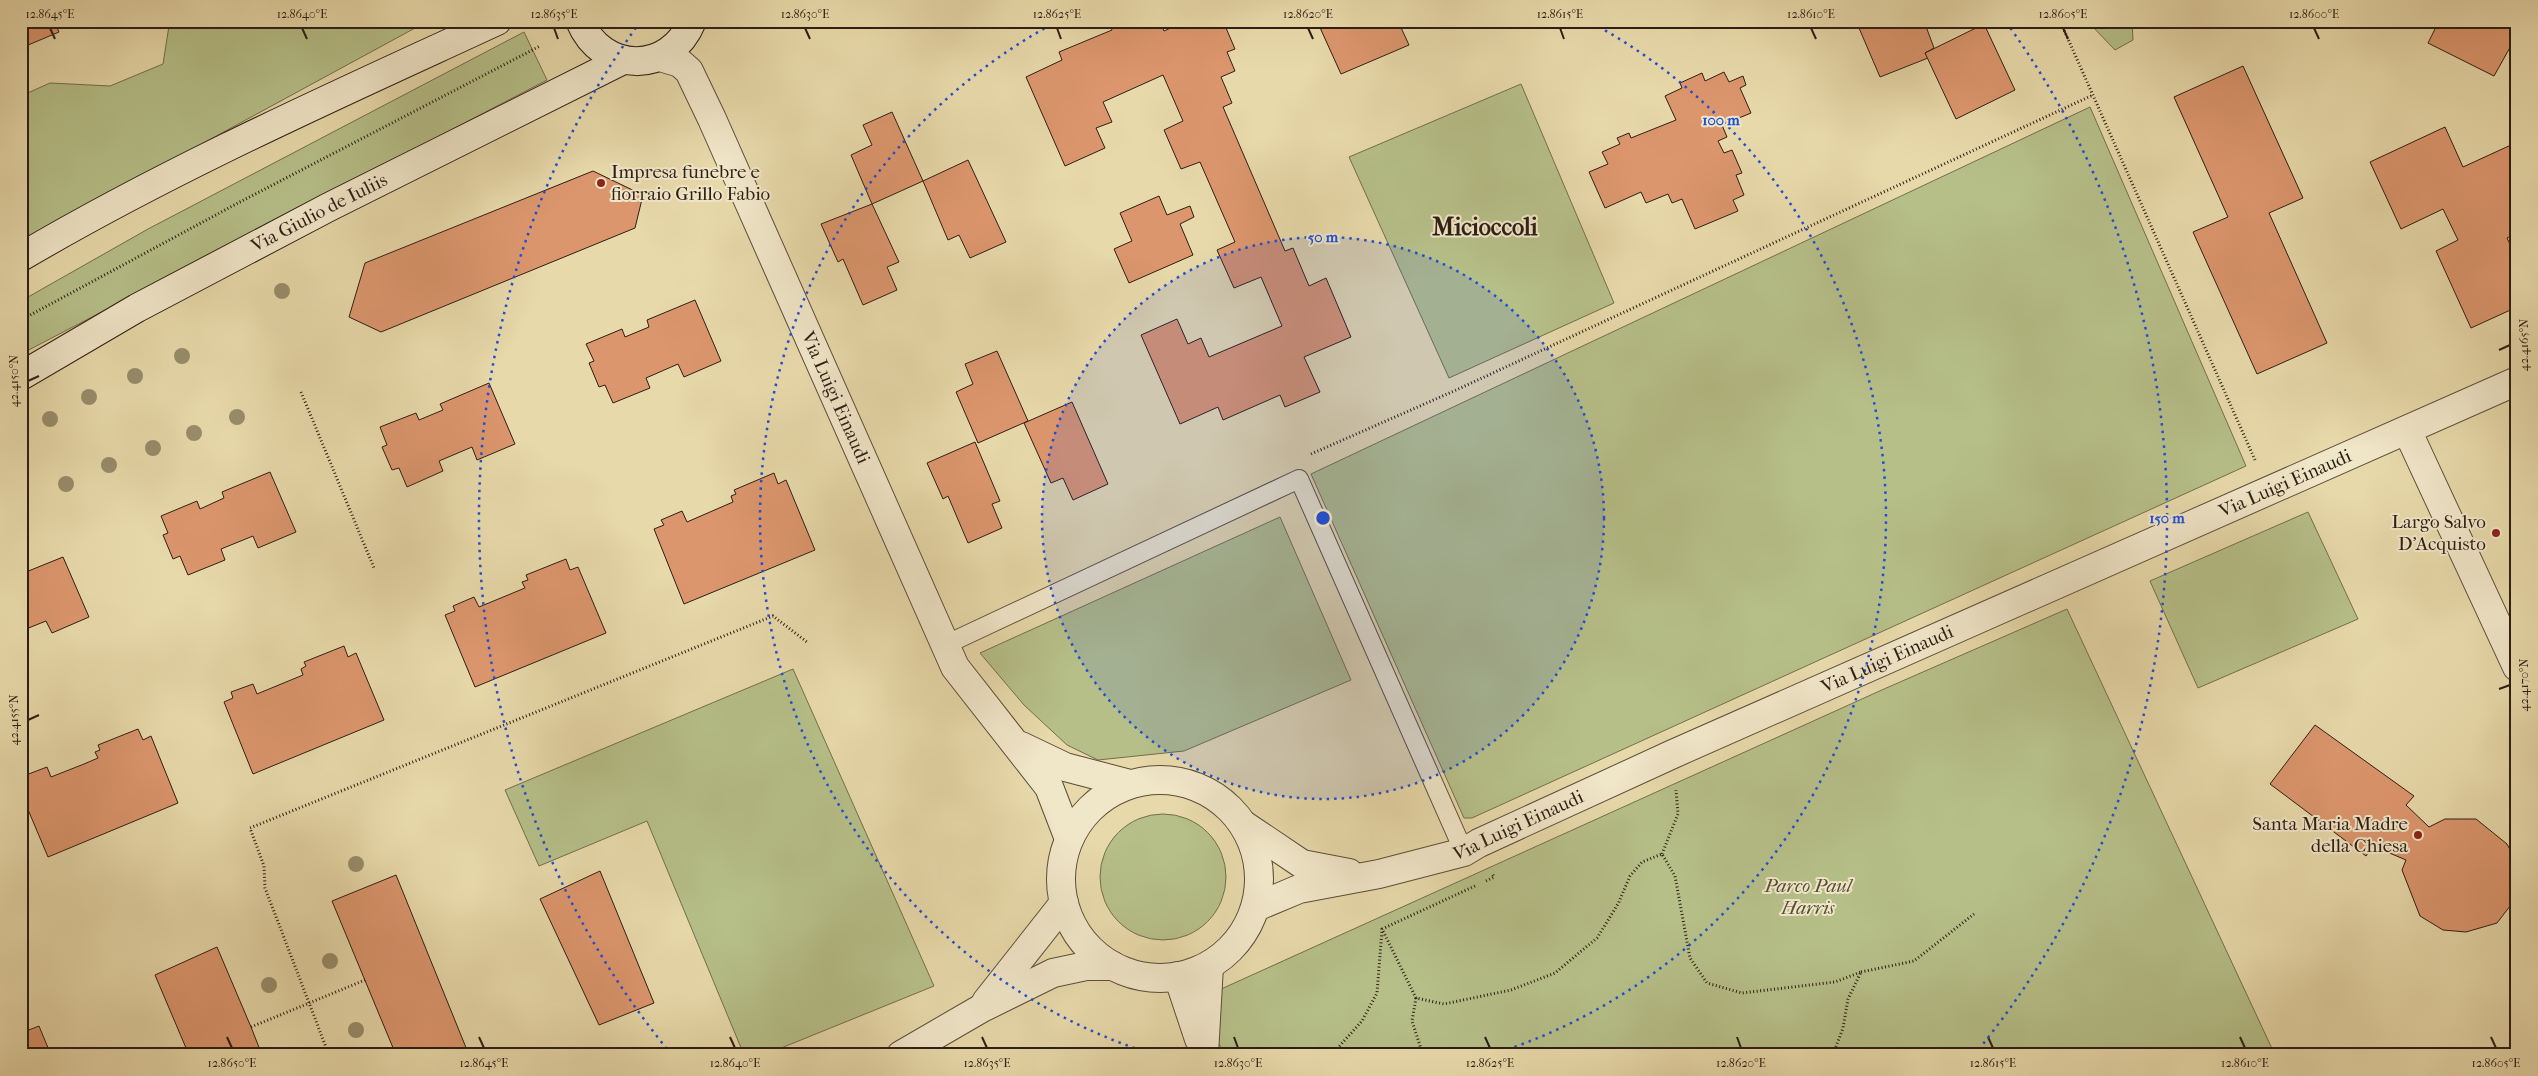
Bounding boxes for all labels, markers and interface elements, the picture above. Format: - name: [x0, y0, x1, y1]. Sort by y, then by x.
- text: 12.8645°E: [26, 7, 74, 21]
- text: 12.8640°E: [277, 7, 327, 21]
- text: 12.8635°E: [530, 7, 578, 21]
- text: 12.8630°E: [781, 7, 829, 21]
- text: 12.8625°E: [1033, 7, 1081, 21]
- text: 12.8620°E: [1283, 7, 1333, 21]
- text: 12.8615°E: [1537, 7, 1583, 21]
- text: 12.8610°E: [1787, 7, 1835, 21]
- text: 12.8605°E: [2039, 7, 2087, 21]
- text: 12.8600°E: [2289, 7, 2339, 21]
- text: 100 m: [1702, 111, 1740, 129]
- place label: Impresa funebre e fiorraio Grillo Fabio: [611, 161, 771, 205]
- street label: Via Giulio de Iuliis: [246, 169, 391, 258]
- marker: Impresa funebre e fiorraio Grillo Fabio: [595, 177, 607, 189]
- district label: Micioccoli: [1432, 213, 1539, 241]
- text: 50 m: [1308, 228, 1339, 246]
- text: 42.4165°N: [2517, 319, 2531, 371]
- street label: Via Luigi Einaudi: [796, 327, 875, 467]
- text: 42.4150°N: [7, 355, 21, 407]
- street label: Via Luigi Einaudi: [2215, 445, 2355, 523]
- centre of rings: [1314, 509, 1332, 527]
- text: 150 m: [2149, 509, 2185, 527]
- place label: Largo Salvo D'Acquisto: [2392, 511, 2486, 555]
- marker: Largo Salvo D'Acquisto: [2490, 527, 2502, 539]
- street label: Via Luigi Einaudi: [1817, 620, 1957, 699]
- text: 42.4170°N: [2517, 658, 2531, 712]
- text: 42.4155°N: [7, 695, 21, 746]
- street label: Via Luigi Einaudi: [1450, 785, 1587, 866]
- place label: Santa Maria Madre della Chiesa: [2252, 813, 2408, 857]
- marker: Santa Maria Madre della Chiesa: [2412, 829, 2424, 841]
- park label: Parco Paul Harris: [1764, 875, 1854, 919]
- text: 12.8650°E: [208, 1056, 256, 1070]
- text: 12.8645°E: [460, 1056, 508, 1070]
- text: 12.8640°E: [710, 1056, 760, 1070]
- text: 12.8635°E: [963, 1056, 1011, 1070]
- text: 12.8630°E: [1214, 1056, 1262, 1070]
- text: 12.8625°E: [1466, 1056, 1514, 1070]
- text: 12.8620°E: [1716, 1056, 1766, 1070]
- text: 12.8615°E: [1970, 1056, 2016, 1070]
- text: 12.8610°E: [2221, 1056, 2269, 1070]
- text: 12.8605°E: [2472, 1056, 2520, 1070]

